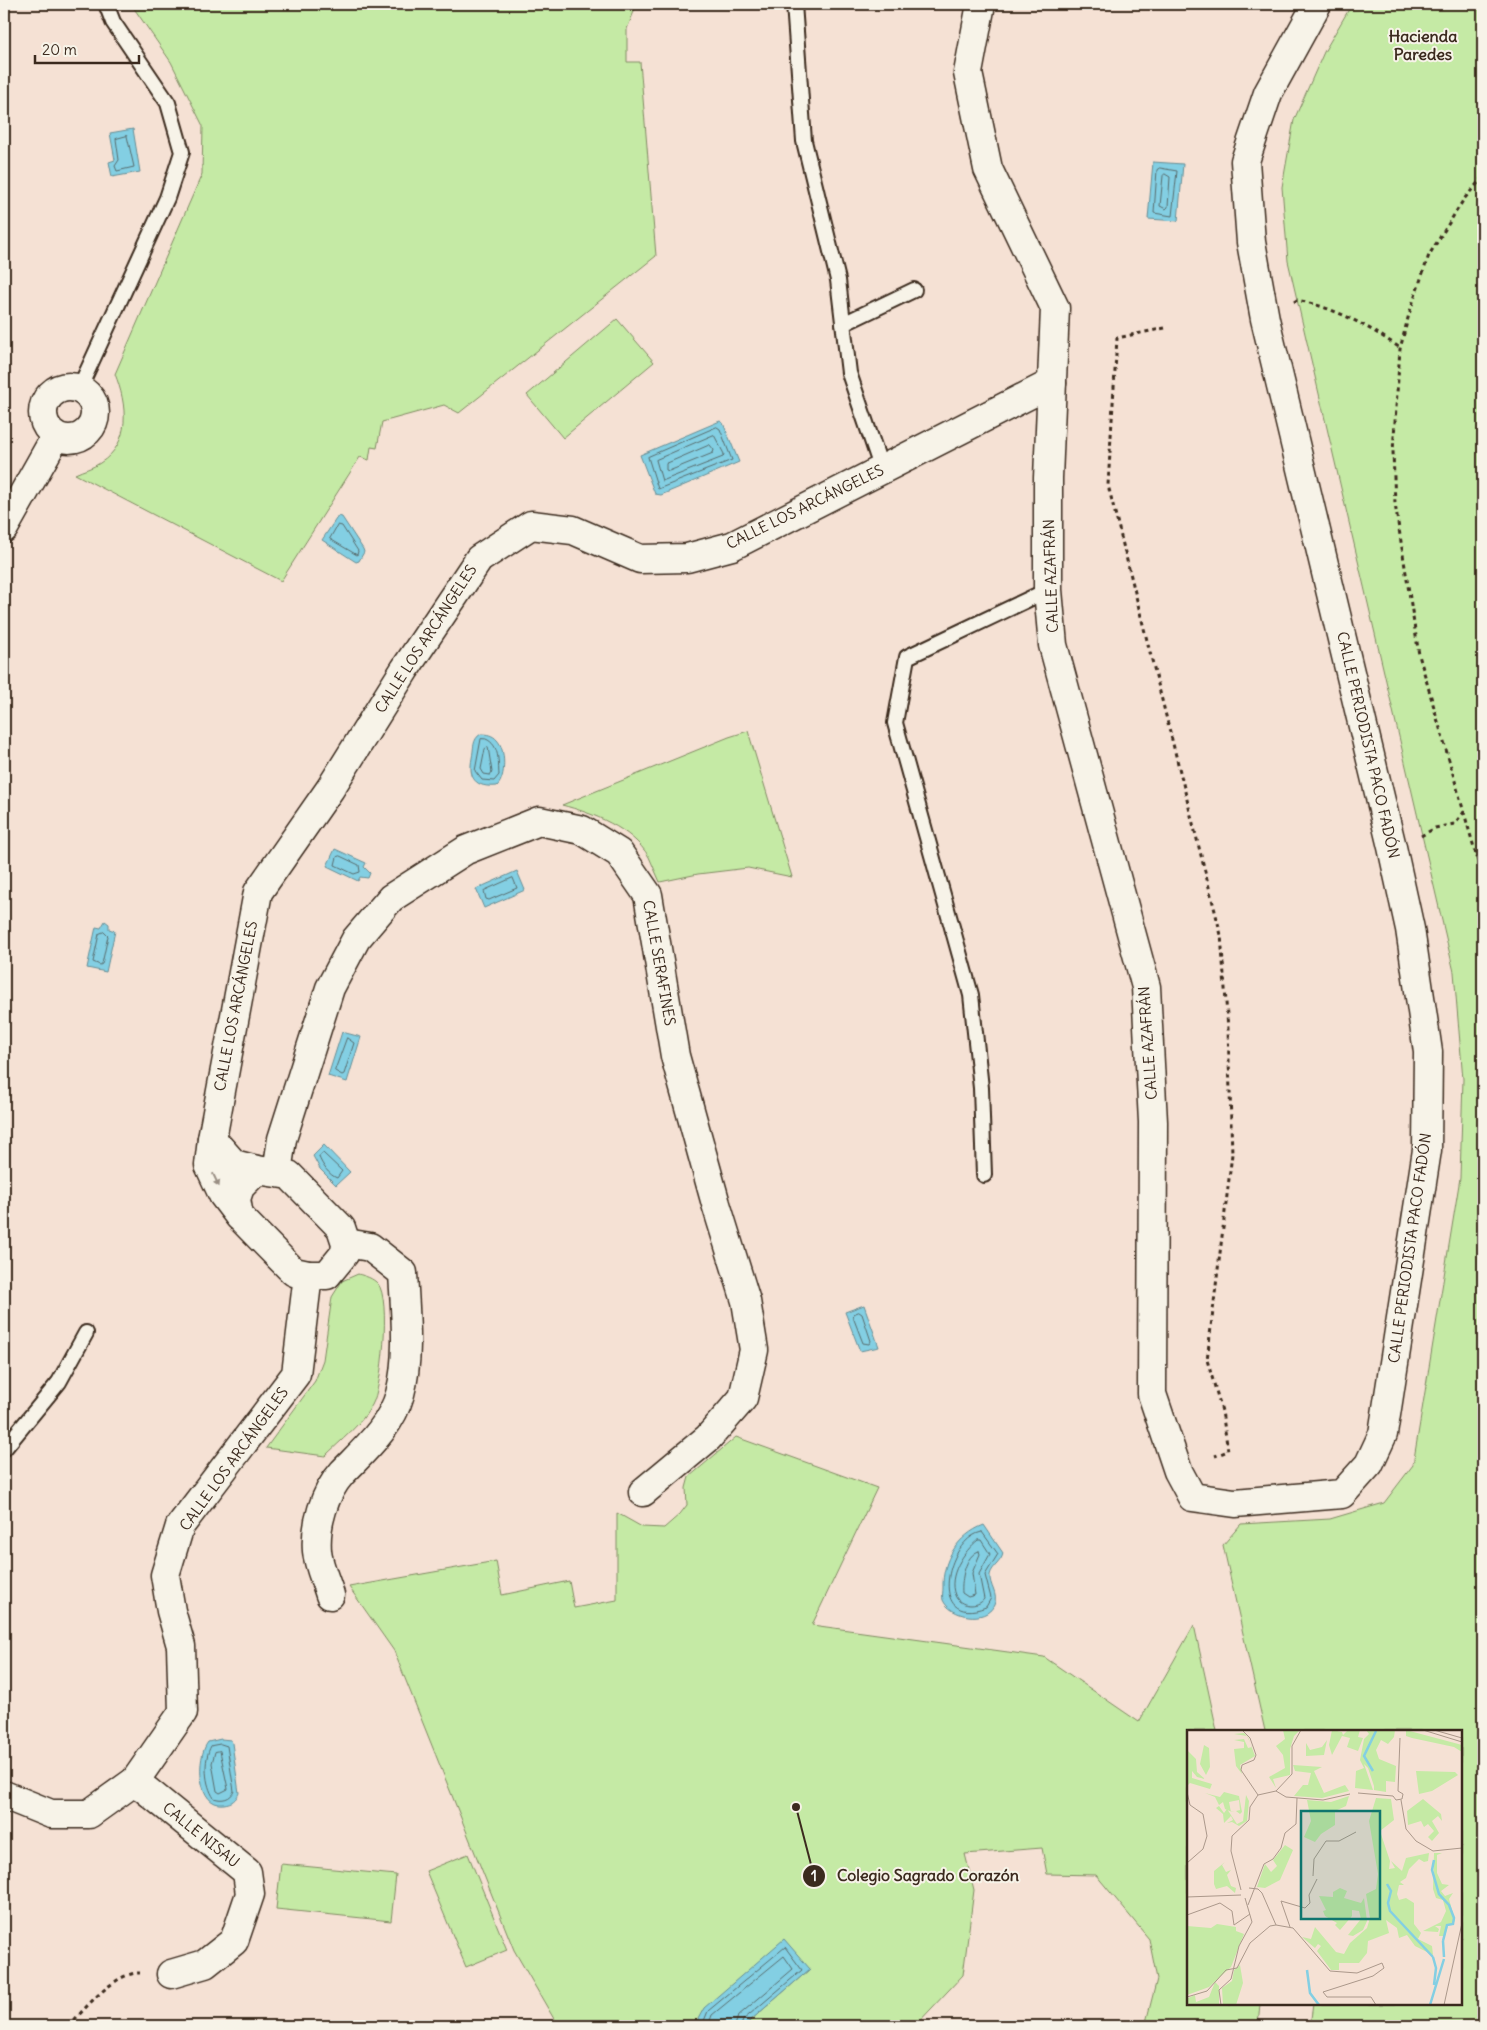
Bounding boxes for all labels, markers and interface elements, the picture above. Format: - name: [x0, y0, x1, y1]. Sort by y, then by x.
- district label: Hacienda Paredes: [1389, 26, 1457, 64]
- scale bar: [35, 32, 139, 64]
- text: 20 m: [42, 40, 77, 59]
- street label: CALLE LOS ARCÁNGELES: [723, 460, 887, 553]
- street label: CALLE AZAFRÁN: [1039, 519, 1062, 633]
- street label: CALLE LOS ARCÁNGELES: [370, 561, 481, 717]
- street label: CALLE PERIODISTA PACO FADÓN: [1333, 629, 1405, 860]
- street label: CALLE SERAFINES: [639, 899, 680, 1027]
- street label: CALLE LOS ARCÁNGELES: [210, 919, 261, 1093]
- street label: CALLE AZAFRÁN: [1134, 985, 1161, 1101]
- street label: CALLE PERIODISTA PACO FADÓN: [1383, 1132, 1435, 1364]
- one-way arrow: [212, 1173, 220, 1187]
- street label: CALLE LOS ARCÁNGELES: [175, 1383, 292, 1534]
- inset map: [1187, 1730, 1462, 2005]
- street label: CALLE NISAU: [159, 1798, 244, 1871]
- callout: Colegio Sagrado Corazón: [802, 1860, 1029, 1891]
- text: Colegio Sagrado Corazón: [837, 1865, 1019, 1886]
- text: 1: [811, 1866, 817, 1885]

